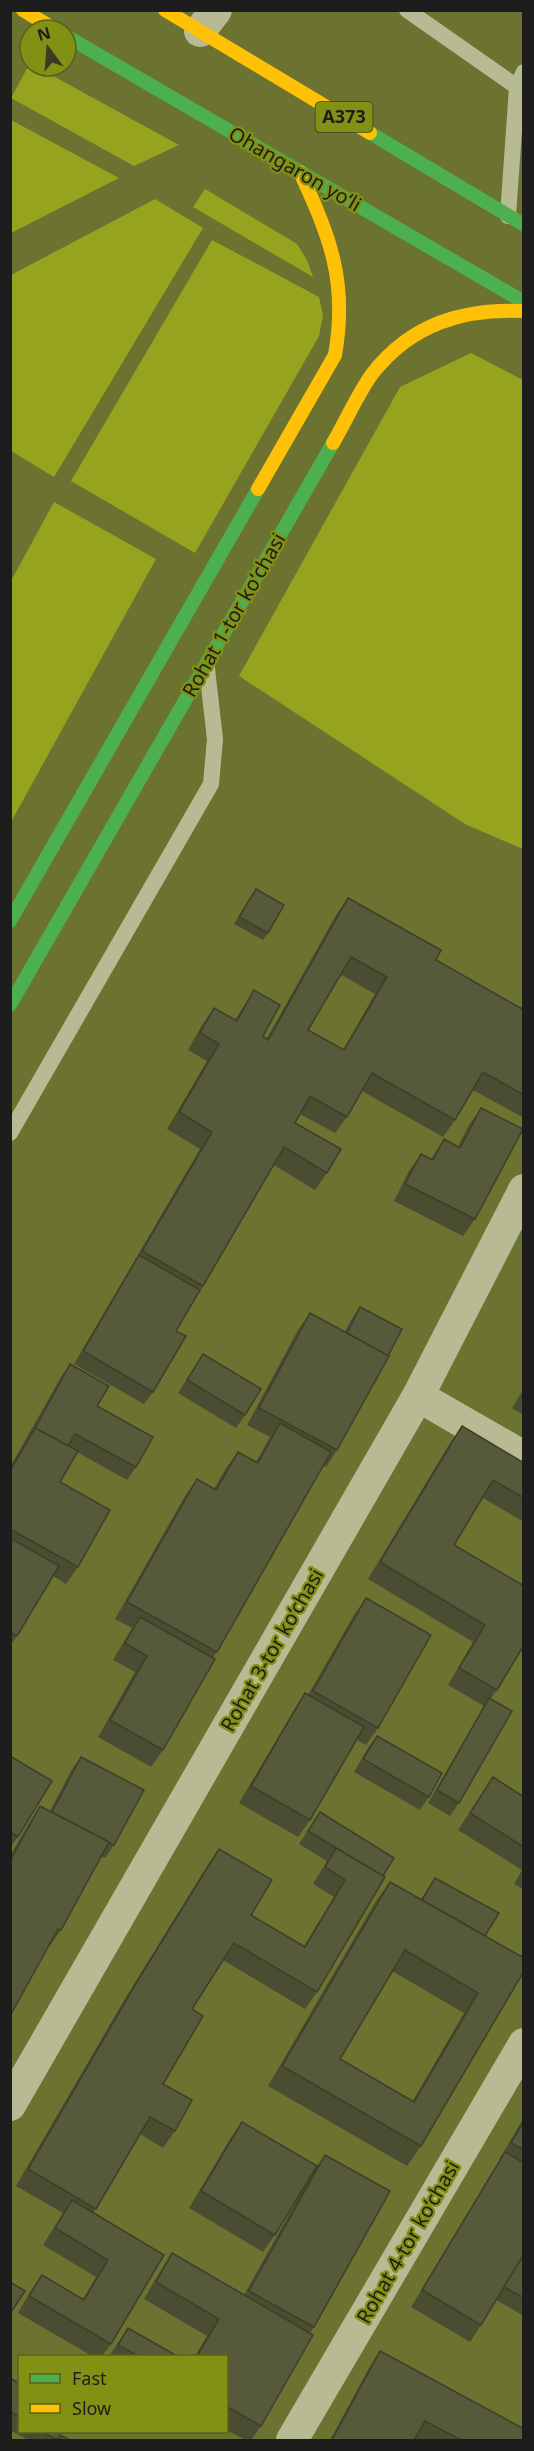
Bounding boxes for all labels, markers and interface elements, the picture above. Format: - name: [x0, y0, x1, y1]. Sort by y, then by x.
- north arrow: [18, 18, 78, 78]
- text: N: [35, 21, 53, 46]
- road number: A373: [316, 102, 372, 132]
- street label: Ohangaron yoʻli: [224, 120, 366, 217]
- street label: Rohat 1-tor koʻchasi: [176, 528, 292, 702]
- street label: Rohat 3-tor ko‘chasi: [214, 1563, 329, 1736]
- street label: Rohat 4-tor ko‘chasi: [350, 2155, 465, 2328]
- legend: [18, 2355, 228, 2433]
- text: Fast: [72, 2366, 107, 2390]
- text: Slow: [72, 2396, 111, 2420]

